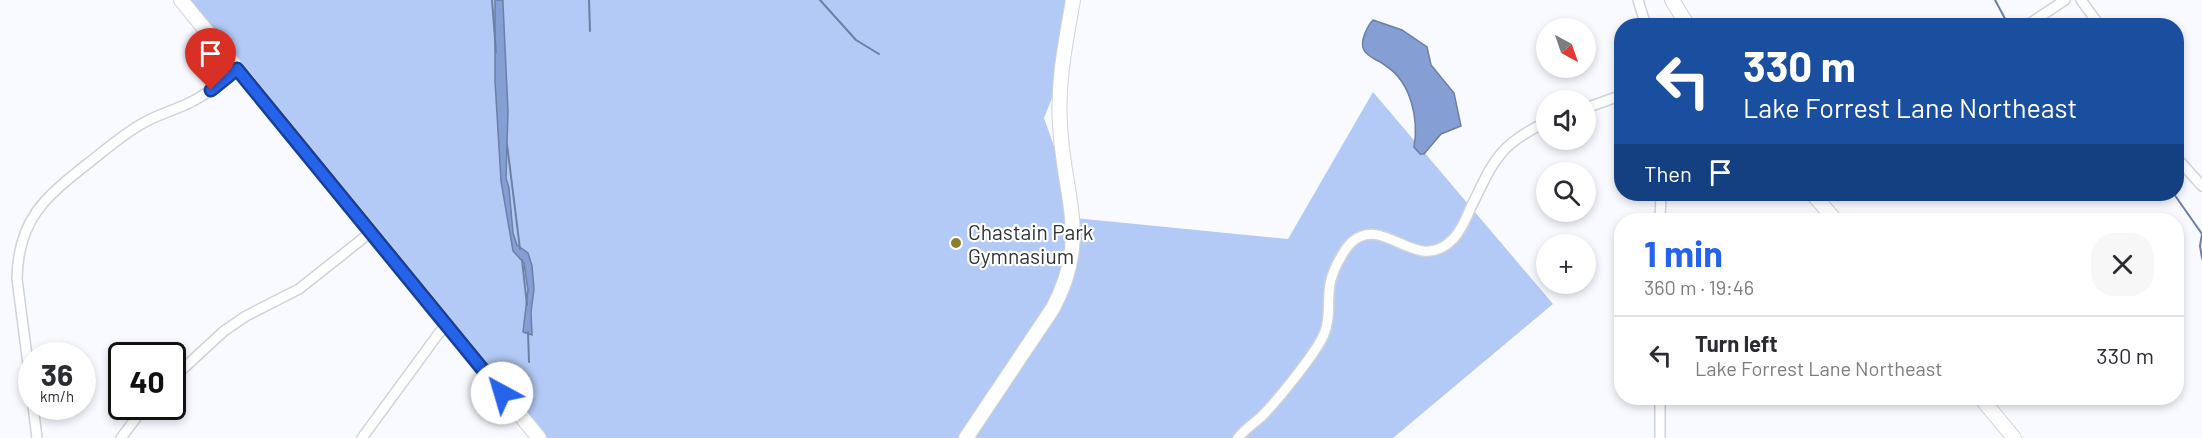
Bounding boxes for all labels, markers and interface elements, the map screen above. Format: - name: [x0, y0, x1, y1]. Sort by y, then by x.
- north arrow: [1536, 18, 1596, 78]
- map controls: [1536, 18, 1596, 294]
- pin: [185, 28, 236, 90]
- icon: arrive: [194, 37, 227, 70]
- text: 330 m: [1743, 40, 1856, 90]
- icon: left: [1644, 42, 1722, 120]
- button: sound: [1536, 90, 1596, 150]
- text: Lake Forrest Lane Northeast: [1743, 91, 2077, 123]
- icon: arrive: [1704, 156, 1737, 189]
- text: Then: [1644, 160, 1692, 186]
- button: search: [1536, 162, 1596, 222]
- place label: Chastain Park Gymnasium: [968, 219, 1093, 268]
- text: 1 min: [1644, 231, 1723, 274]
- button: close: [2091, 233, 2154, 296]
- button: +: [1536, 234, 1596, 294]
- marker: Chastain Park Gymnasium: [949, 236, 963, 250]
- text: 360 m · 19:46: [1644, 275, 1754, 299]
- text: Turn left: [1695, 330, 1778, 356]
- icon: left: [1644, 339, 1677, 372]
- speed limit sign: 40: [108, 342, 186, 420]
- text: 330 m: [2096, 342, 2154, 368]
- text: 36: [41, 356, 73, 392]
- text: Lake Forrest Lane Northeast: [1695, 356, 1943, 380]
- position arrow: [470, 361, 534, 425]
- text: km/h: [40, 387, 74, 405]

